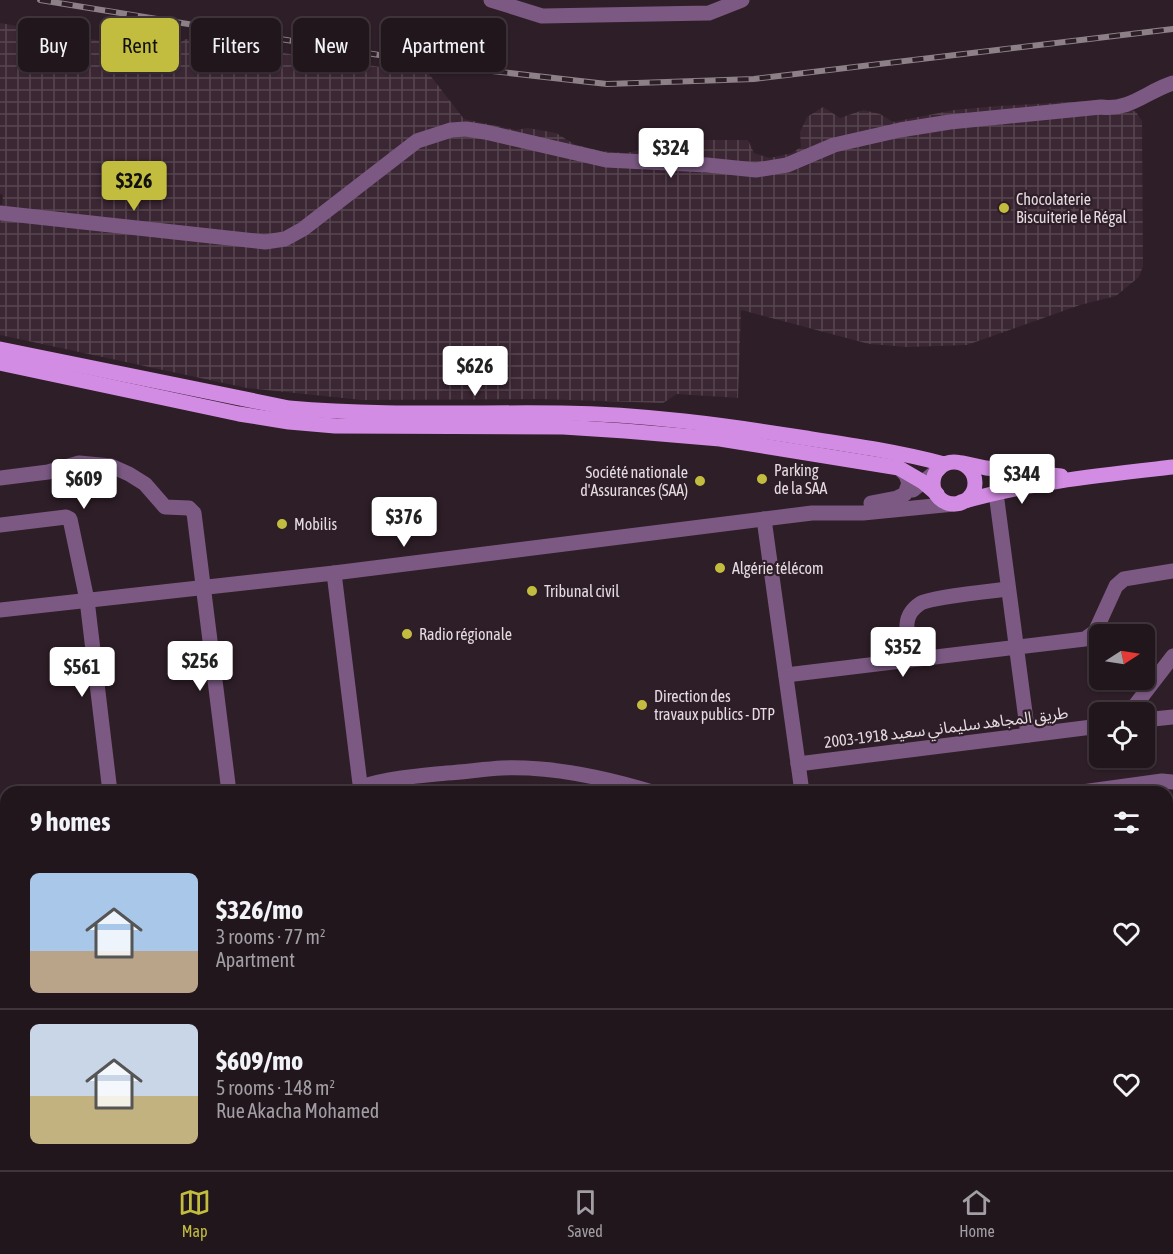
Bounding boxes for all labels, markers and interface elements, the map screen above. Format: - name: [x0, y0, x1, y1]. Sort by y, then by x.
- chip: Buy: [18, 18, 89, 72]
- chip: Rent: [101, 18, 179, 72]
- chip: Filters: [191, 18, 281, 72]
- chip: New: [293, 18, 369, 72]
- chip: Apartment: [381, 18, 506, 72]
- pin: $324: [635, 128, 707, 179]
- text: $324: [653, 136, 689, 159]
- pin: $326: [98, 161, 170, 212]
- text: $326: [116, 169, 152, 192]
- place label: Chocolaterie Biscuiterie le Régal: [1016, 190, 1128, 227]
- marker: Chocolaterie Biscuiterie le Régal: [997, 201, 1011, 215]
- pin: $626: [439, 346, 511, 397]
- text: $626: [457, 354, 493, 377]
- pin: $344: [986, 454, 1058, 505]
- pin: $609: [48, 459, 120, 510]
- place label: Parking de la SAA: [774, 461, 827, 497]
- text: $344: [1004, 462, 1040, 485]
- place label: Société nationale d'Assurances (SAA): [580, 463, 688, 500]
- text: $609: [66, 467, 102, 490]
- marker: Parking de la SAA: [755, 472, 769, 486]
- marker: Société nationale d'Assurances (SAA): [693, 474, 707, 488]
- pin: $376: [368, 497, 440, 548]
- text: $376: [386, 505, 422, 528]
- place label: Mobilis: [294, 515, 337, 533]
- marker: Mobilis: [275, 517, 289, 531]
- place label: Algérie télécom: [732, 559, 823, 578]
- marker: Algérie télécom: [713, 561, 727, 575]
- place label: Tribunal civil: [544, 582, 620, 600]
- marker: Tribunal civil: [525, 584, 539, 598]
- north arrow: [1089, 624, 1155, 690]
- map controls: [1089, 624, 1155, 768]
- place label: Radio régionale: [419, 625, 512, 644]
- marker: Radio régionale: [400, 627, 414, 641]
- pin: $352: [867, 627, 939, 678]
- text: $352: [885, 635, 921, 658]
- pin: $256: [164, 641, 236, 692]
- pin: $561: [46, 647, 118, 698]
- text: $256: [182, 649, 218, 672]
- text: $561: [64, 655, 100, 678]
- place label: Direction des travaux publics - DTP: [654, 687, 775, 724]
- marker: Direction des travaux publics - DTP: [635, 698, 649, 712]
- button: locate: [1089, 702, 1155, 768]
- street label: طريق المجاهد سليماني سعيد 1918-2003: [823, 703, 1070, 755]
- icon: filters: [1110, 806, 1143, 839]
- text: 9 homes: [30, 807, 110, 837]
- text: $326/mo: [216, 895, 303, 925]
- icon: home: [78, 897, 150, 969]
- icon: heart: [1110, 917, 1143, 950]
- text: 3 rooms · 77 m²: [216, 925, 326, 948]
- text: Apartment: [216, 948, 295, 971]
- text: $609/mo: [216, 1046, 303, 1076]
- icon: home: [78, 1048, 150, 1120]
- icon: heart: [1110, 1068, 1143, 1101]
- text: 5 rooms · 148 m²: [216, 1076, 335, 1099]
- text: Rue Akacha Mohamed: [216, 1099, 379, 1122]
- tab: Map: [178, 1186, 211, 1240]
- tab: Saved: [567, 1186, 603, 1240]
- tab: Home: [959, 1186, 995, 1240]

